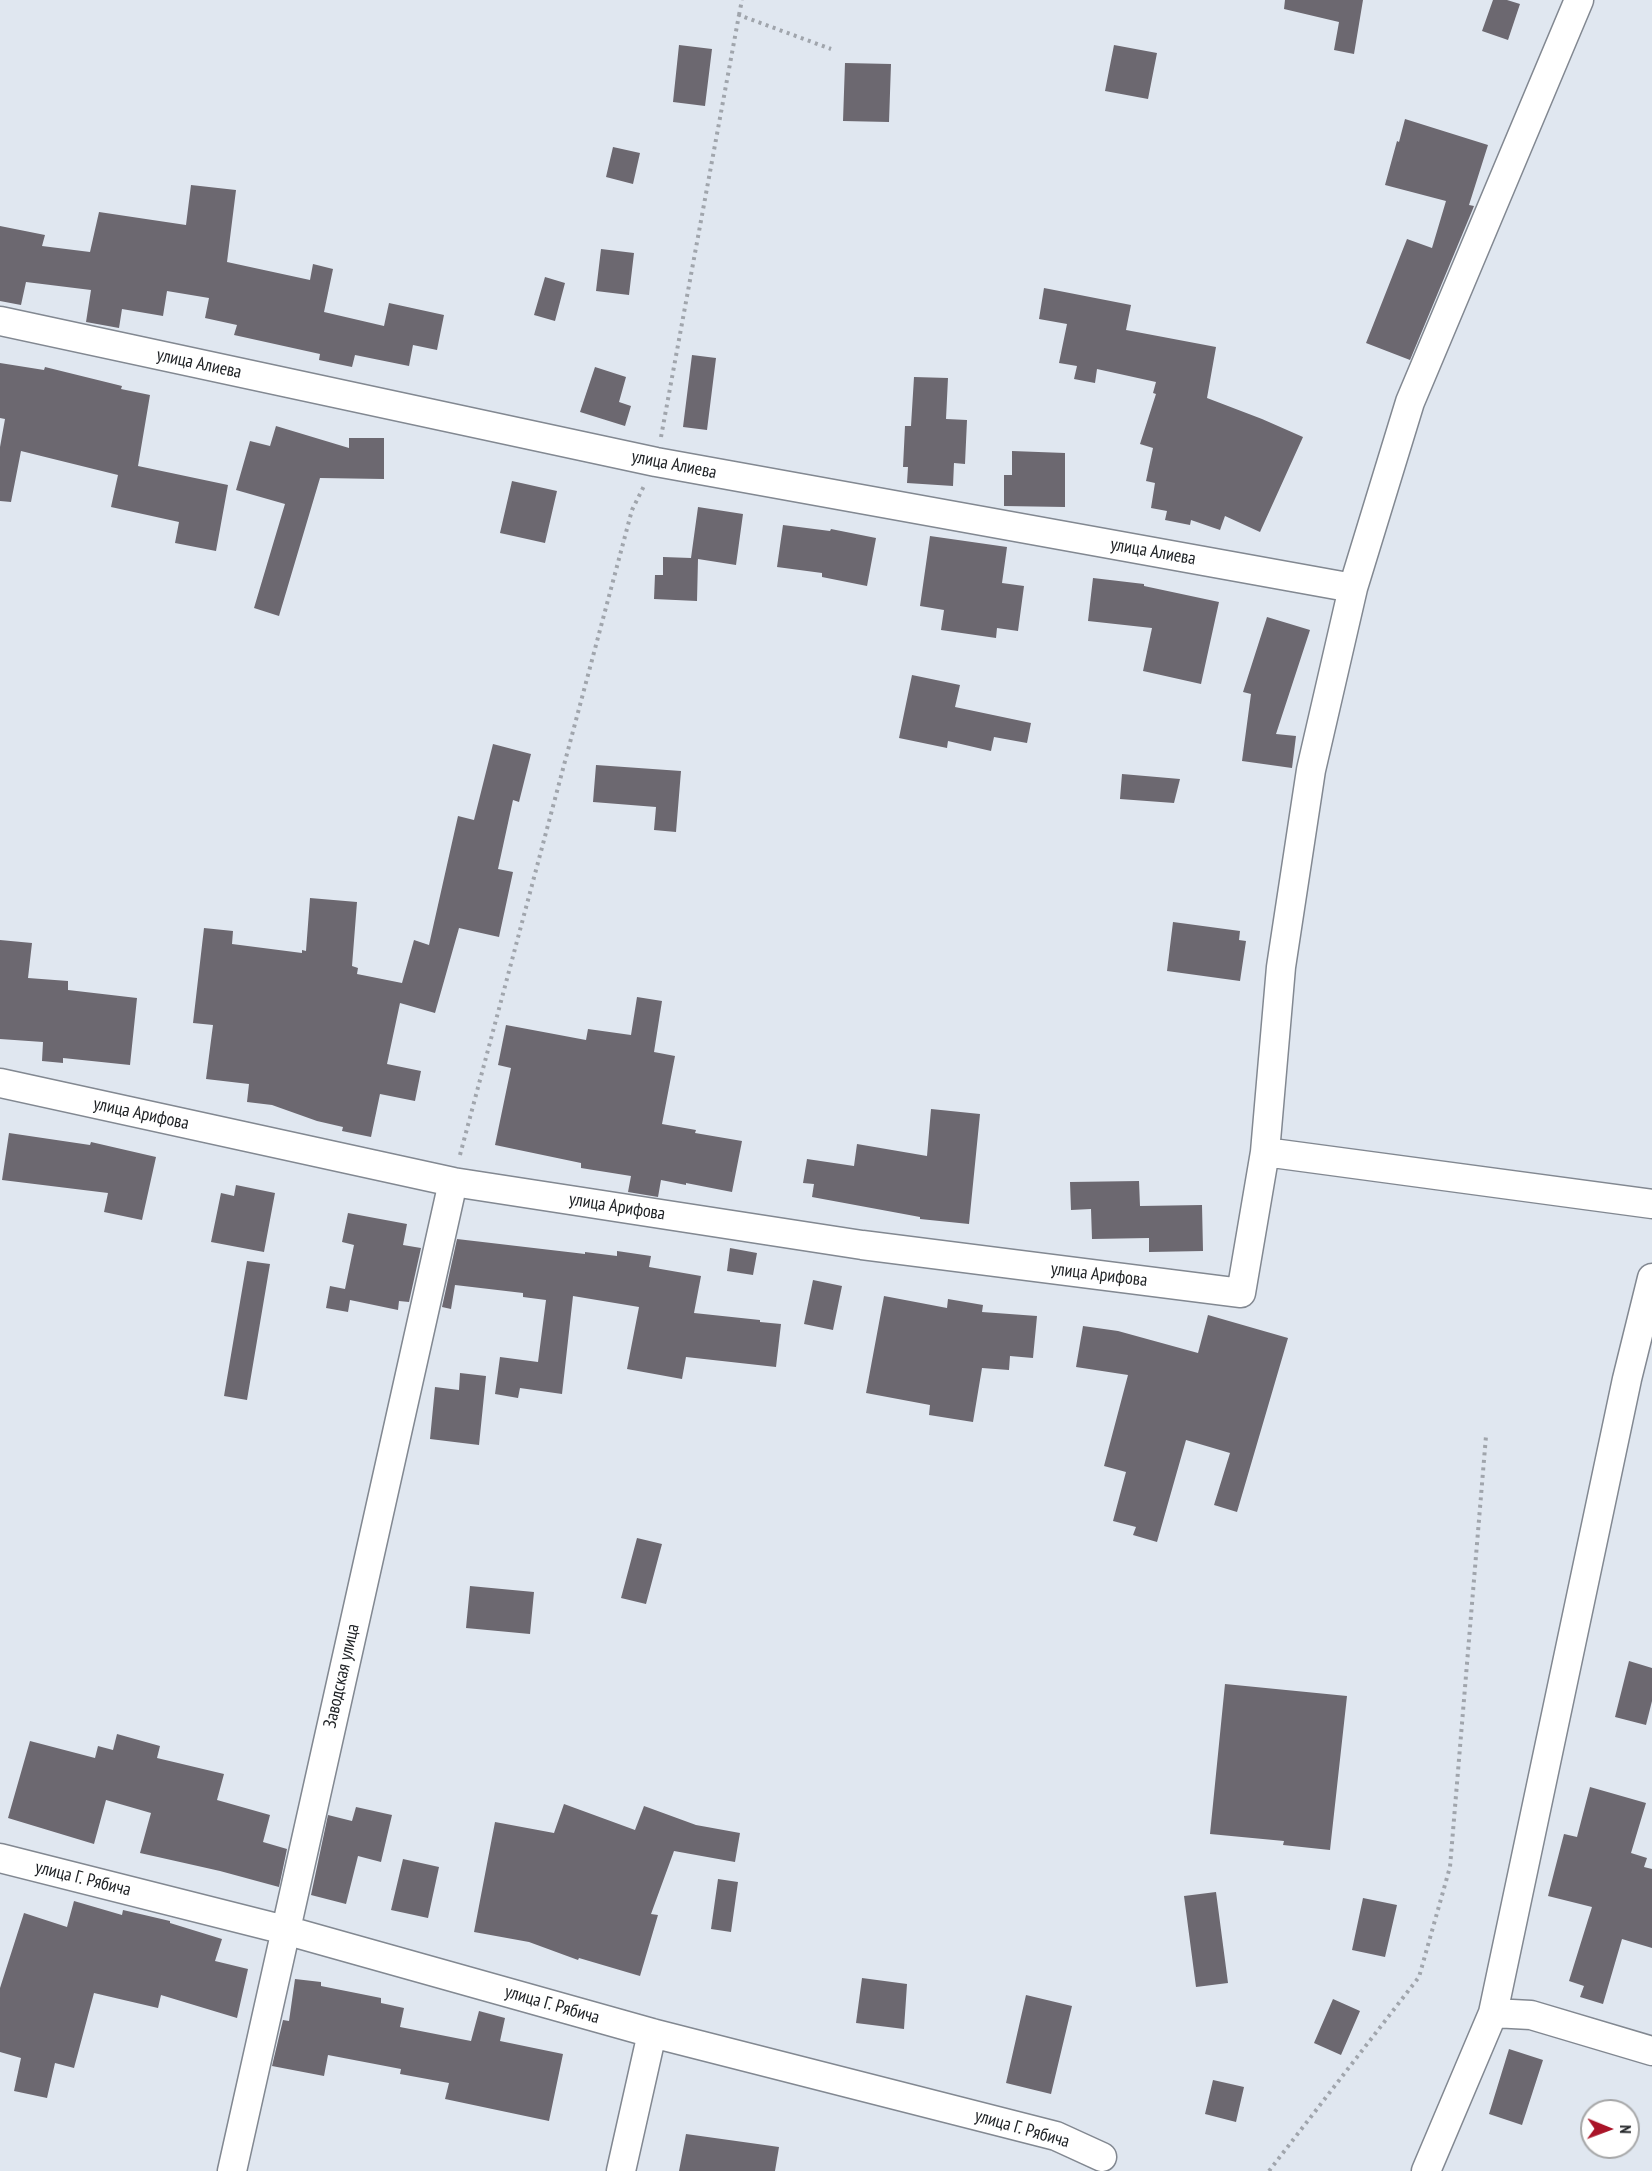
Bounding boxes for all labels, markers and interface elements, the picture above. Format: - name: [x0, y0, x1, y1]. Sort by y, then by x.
- street label: улица Алиева: [155, 344, 243, 384]
- street label: улица Алиева: [630, 446, 718, 484]
- street label: улица Алиева: [1109, 534, 1197, 570]
- street label: улица Арифова: [91, 1093, 191, 1135]
- street label: улица Арифова: [567, 1189, 667, 1225]
- street label: улица Арифова: [1049, 1258, 1149, 1292]
- street label: Заводская улица: [320, 1622, 364, 1730]
- street label: улица Г. Рябича: [33, 1857, 133, 1901]
- street label: улица Г. Рябича: [502, 1981, 602, 2029]
- north arrow: [1580, 2099, 1640, 2159]
- street label: улица Г. Рябича: [972, 2105, 1072, 2153]
- text: N: [1616, 2125, 1636, 2134]

